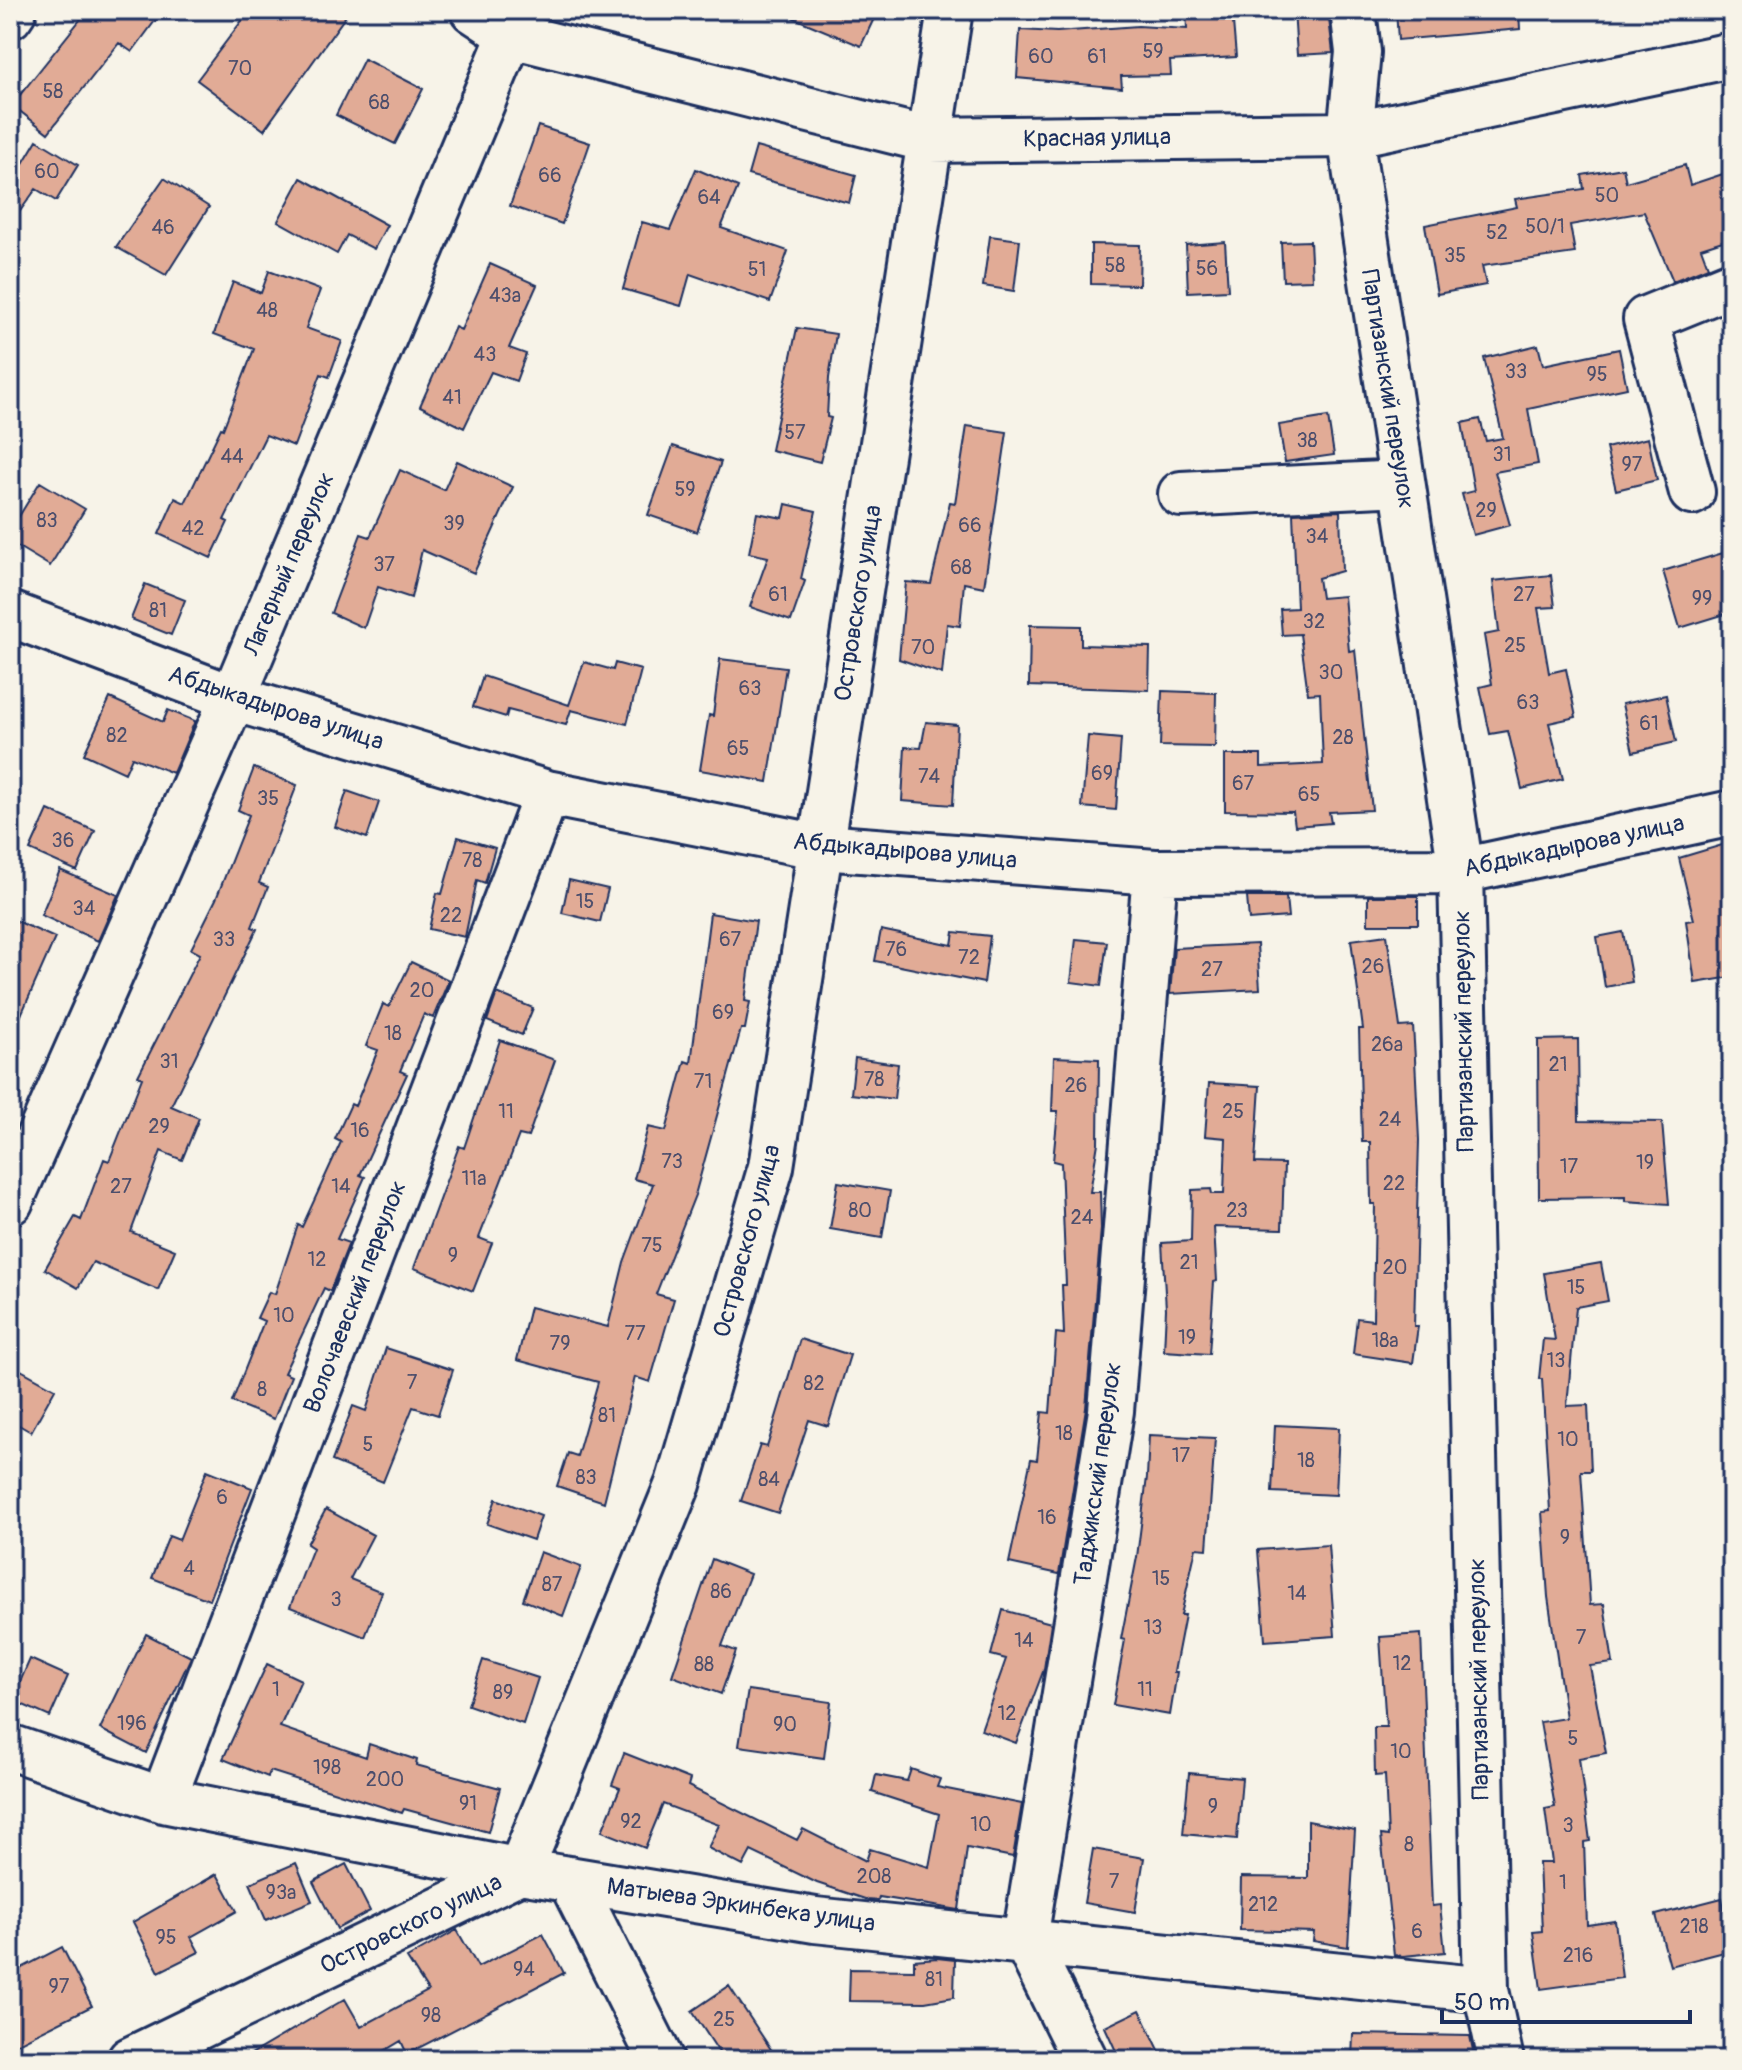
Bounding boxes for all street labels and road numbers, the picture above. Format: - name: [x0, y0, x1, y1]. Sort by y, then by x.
- street label: Красная улица: [1023, 122, 1171, 154]
- street label: Партизанский переулок: [1355, 267, 1421, 511]
- street label: Лагерный переулок: [237, 468, 341, 661]
- street label: Островского улица: [828, 503, 888, 703]
- street label: Абдыкадырова улица: [165, 659, 387, 757]
- street label: Абдыкадырова улица: [1461, 808, 1687, 884]
- street label: Абдыкадырова улица: [792, 827, 1018, 875]
- street label: Партизанский переулок: [1447, 910, 1481, 1152]
- street label: Островского улица: [707, 1141, 787, 1341]
- street label: Волочаевский переулок: [297, 1177, 413, 1417]
- street label: Таджикский переулок: [1068, 1361, 1128, 1587]
- street label: Партизанский переулок: [1462, 1558, 1496, 1800]
- street label: Островского улица: [315, 1867, 507, 1981]
- street label: Матыева Эркинбека улица: [605, 1872, 877, 1938]

